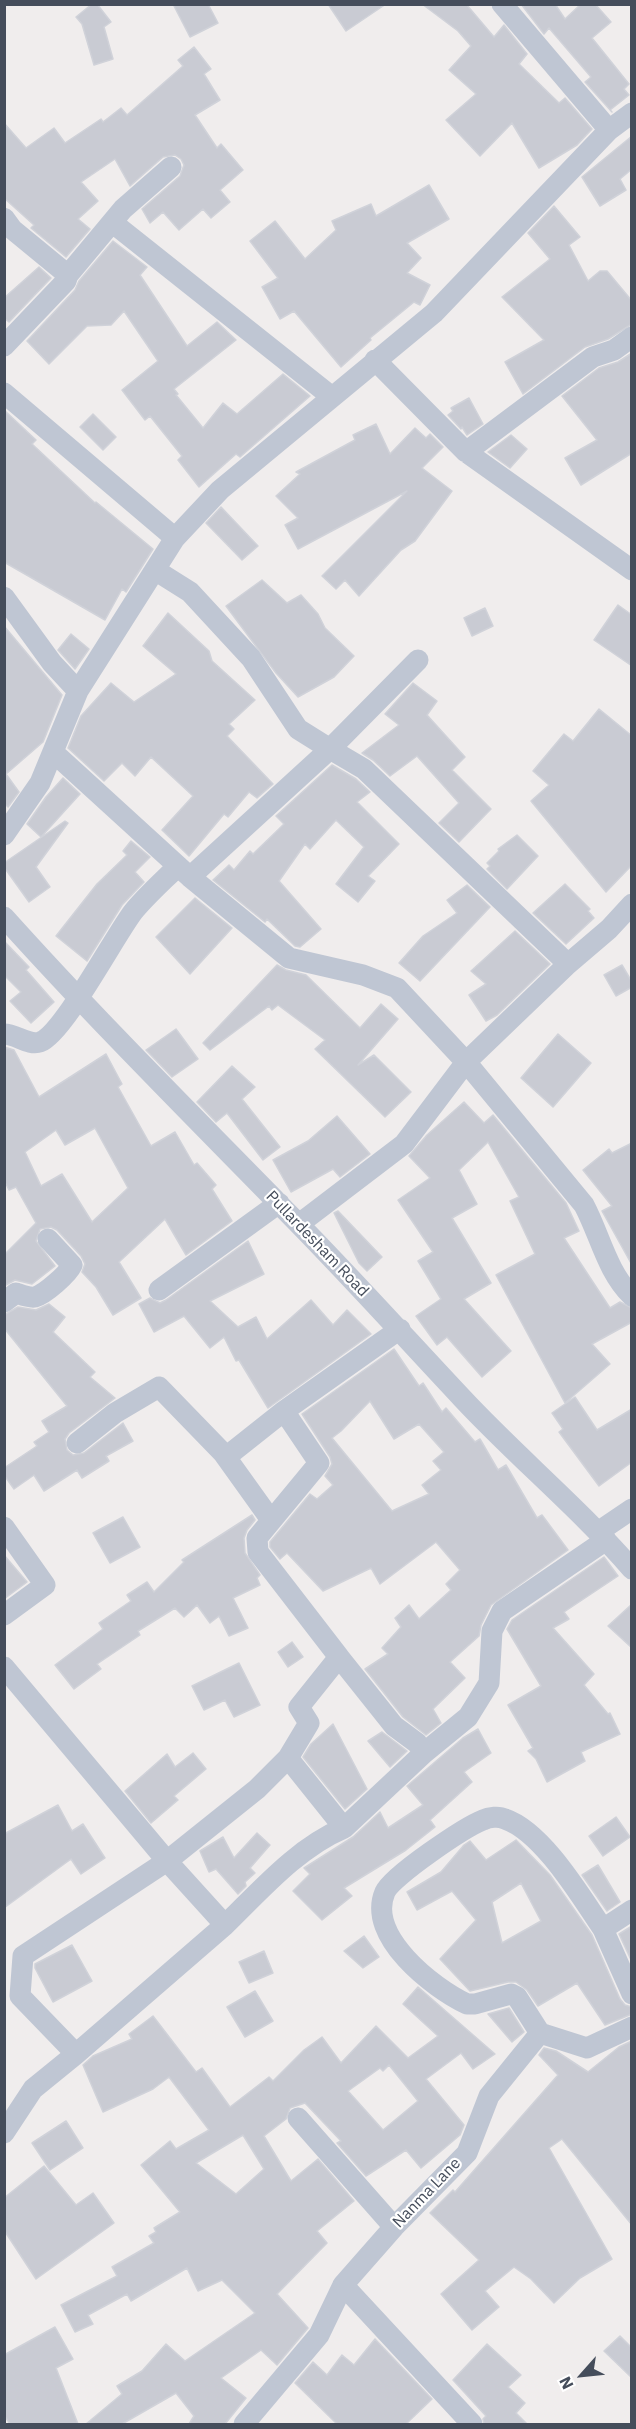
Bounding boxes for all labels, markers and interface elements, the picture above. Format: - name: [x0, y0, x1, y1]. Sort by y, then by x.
- street label: Pullardesham Road: [262, 1187, 372, 1301]
- street label: Nanma Lane: [389, 2154, 465, 2232]
- north arrow: [552, 2345, 612, 2405]
- text: N: [554, 2373, 578, 2393]

